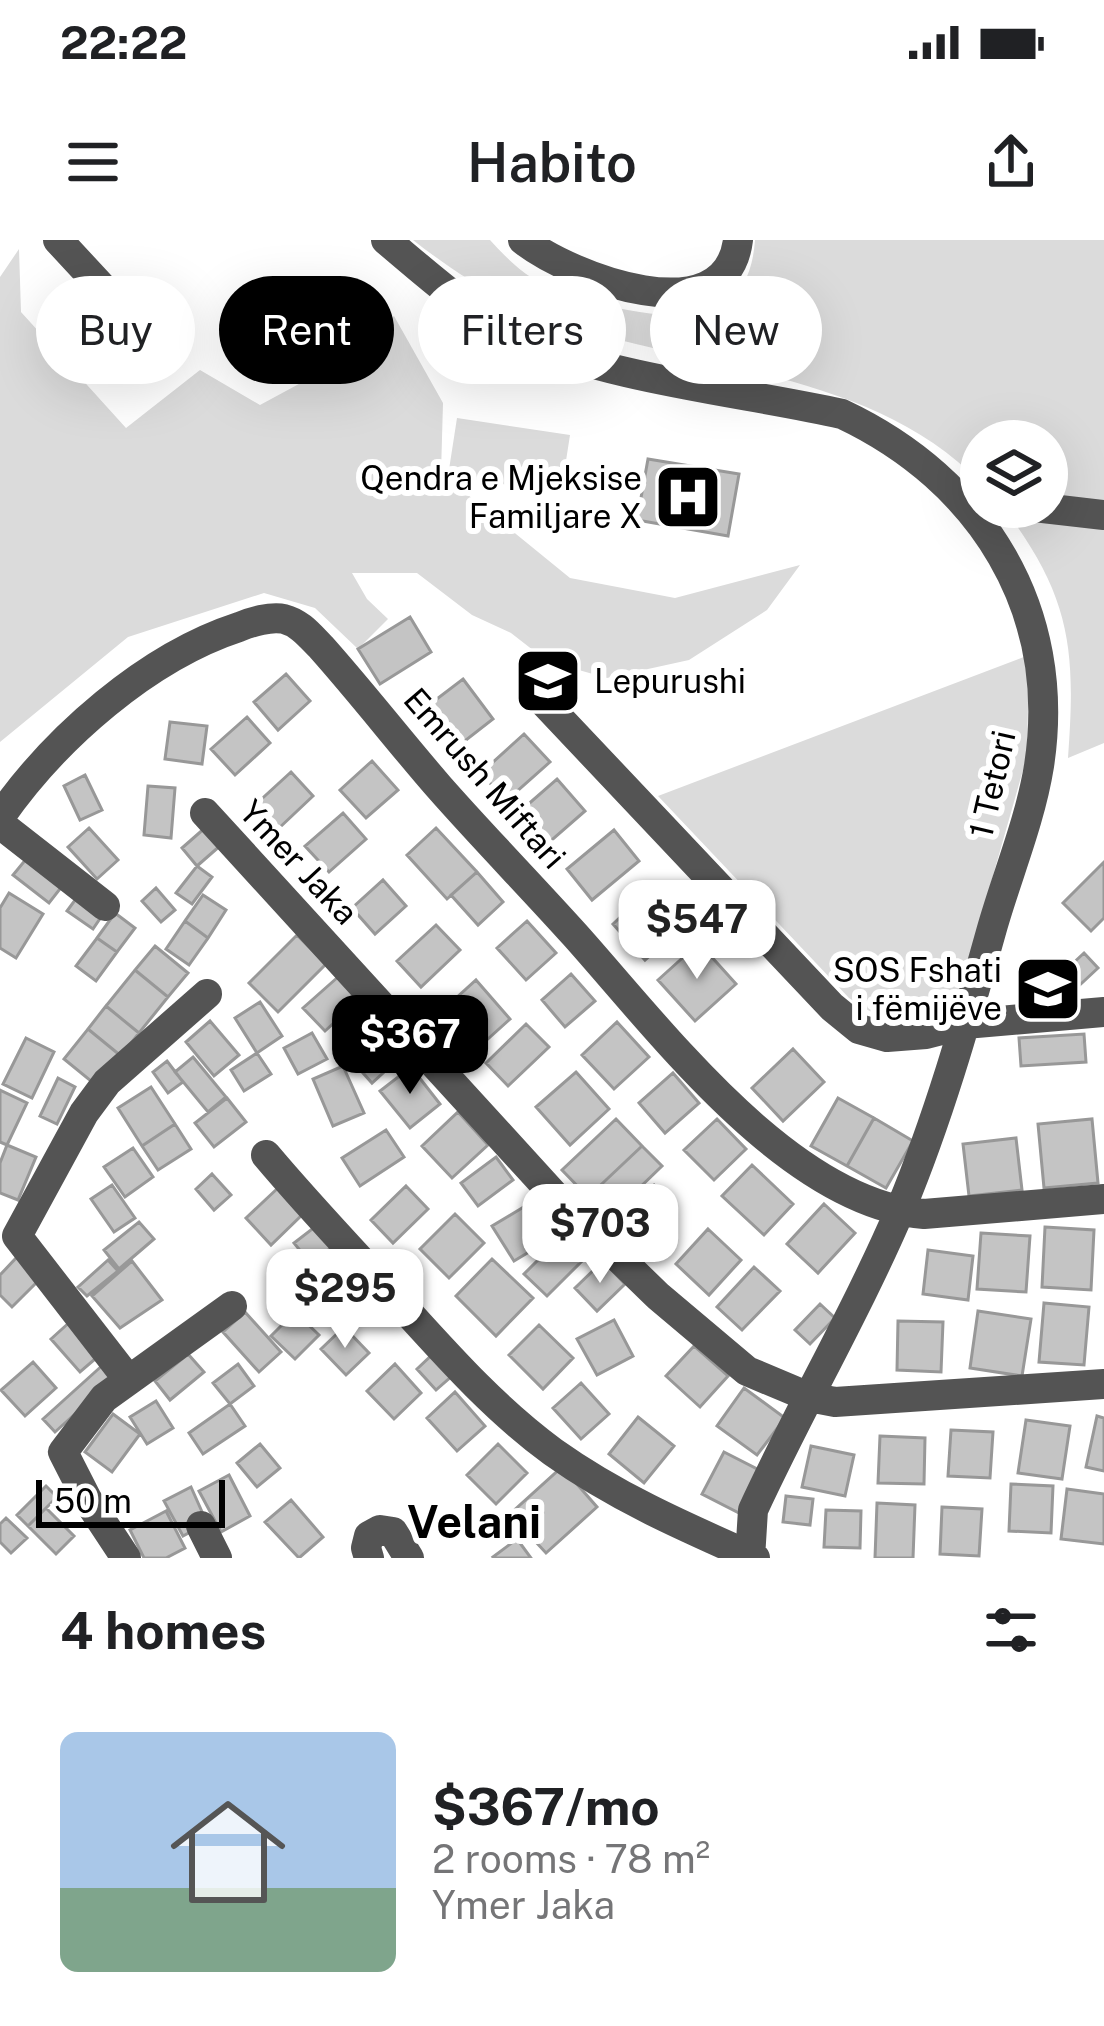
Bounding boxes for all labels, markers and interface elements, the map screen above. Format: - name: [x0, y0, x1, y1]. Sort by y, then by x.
- text: 22:22: [60, 16, 187, 69]
- icon: menu: [60, 129, 126, 195]
- icon: share: [978, 129, 1044, 195]
- text: Habito: [467, 131, 637, 194]
- chip: Buy: [36, 276, 195, 384]
- chip: Rent: [219, 276, 394, 384]
- chip: Filters: [418, 276, 626, 384]
- chip: New: [650, 276, 822, 384]
- map controls: [960, 420, 1068, 528]
- button: layers: [960, 420, 1068, 528]
- place label: Qendra e Mjeksise Familjare X: [360, 459, 642, 535]
- hospital icon: Qendra e Mjeksise Familjare X: [653, 462, 723, 532]
- school or university icon: Lepurushi: [513, 646, 583, 716]
- place label: Lepurushi: [594, 662, 746, 700]
- street label: Emrush Miftari: [397, 680, 573, 876]
- street label: 1 Tetori: [961, 727, 1023, 841]
- street label: Ymer Jaka: [232, 792, 366, 932]
- pin: $547: [626, 880, 768, 982]
- text: $547: [646, 896, 748, 942]
- place label: SOS Fshati i fëmijëve: [833, 951, 1002, 1027]
- school or university icon: SOS Fshati i fëmijëve: [1013, 954, 1083, 1024]
- pin: $367: [339, 995, 481, 1097]
- text: $367: [359, 1011, 461, 1057]
- pin: $703: [529, 1184, 671, 1286]
- text: $703: [549, 1200, 651, 1246]
- pin: $295: [274, 1249, 416, 1351]
- text: $295: [293, 1265, 397, 1311]
- scale bar: [36, 1474, 225, 1527]
- text: 50 m: [54, 1482, 132, 1520]
- district label: Velani: [407, 1495, 541, 1548]
- icon: filters: [978, 1597, 1044, 1663]
- text: 4 homes: [60, 1601, 266, 1660]
- text: $367/mo: [432, 1777, 660, 1836]
- icon: home: [156, 1780, 300, 1924]
- text: 2 rooms · 78 m²: [432, 1836, 710, 1882]
- text: Ymer Jaka: [432, 1882, 615, 1928]

